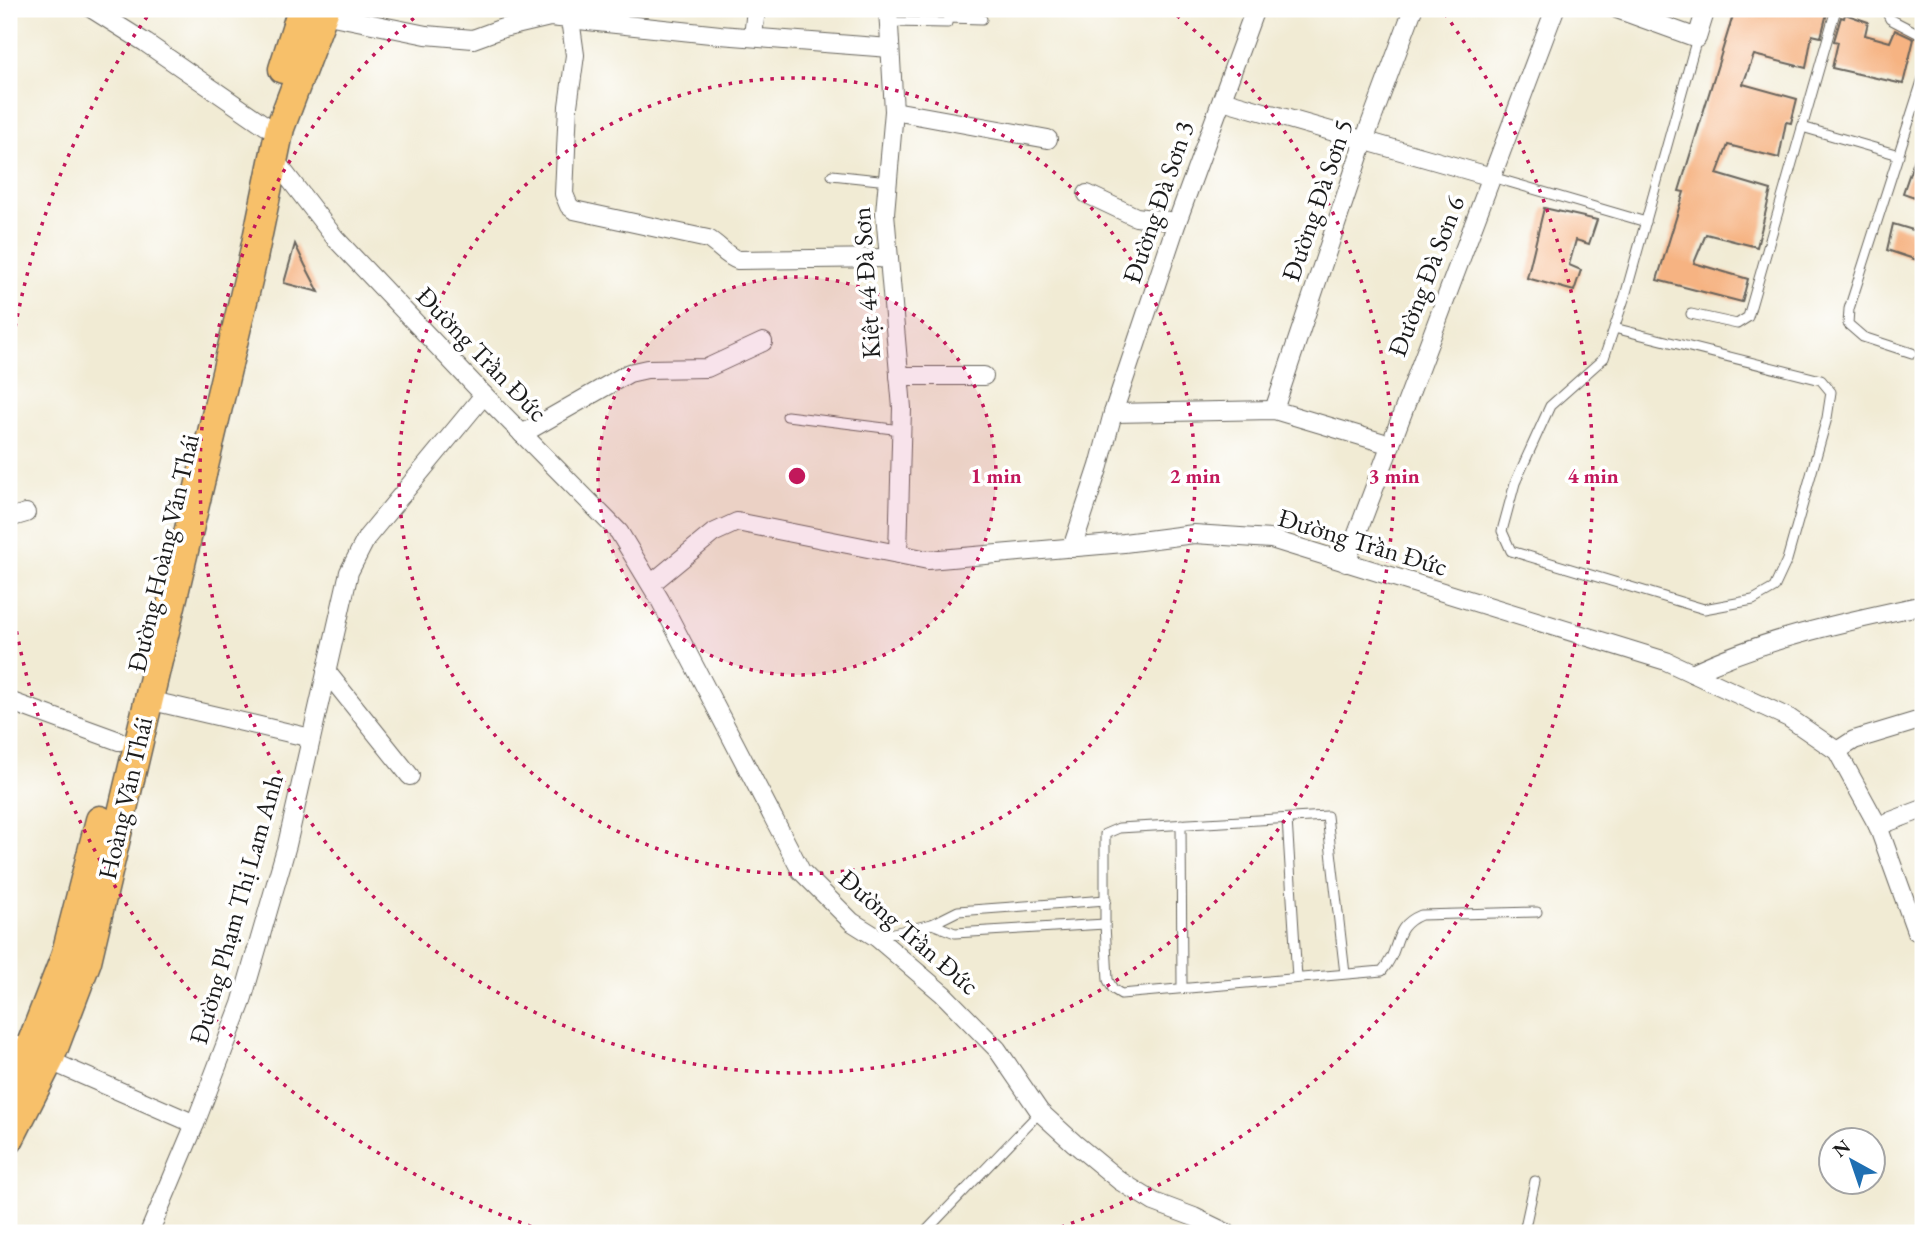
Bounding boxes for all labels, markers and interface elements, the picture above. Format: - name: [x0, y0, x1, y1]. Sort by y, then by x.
- street label: Đường Đà Sơn 5: [1273, 114, 1361, 286]
- street label: Đường Đà Sơn 3: [1114, 116, 1202, 288]
- street label: Đường Đà Sơn 6: [1380, 191, 1472, 361]
- street label: Kiệt 44 Đà Sơn: [844, 206, 888, 360]
- street label: Đường Trần Đức: [409, 279, 555, 429]
- street label: Đường Hoàng Văn Thái: [119, 431, 207, 675]
- text: 1 min: [970, 462, 1022, 489]
- text: 2 min: [1169, 462, 1221, 489]
- text: 3 min: [1368, 462, 1420, 489]
- text: 4 min: [1567, 462, 1619, 489]
- centre of rings: [785, 464, 809, 488]
- street label: Đường Trần Đức: [1274, 500, 1452, 584]
- street label: Hoàng Văn Thái: [90, 713, 160, 883]
- street label: Đường Phạm Thị Lam Anh: [181, 770, 291, 1048]
- street label: Đường Trần Đức: [832, 862, 986, 1002]
- north arrow: [1816, 1126, 1886, 1196]
- text: N: [1827, 1133, 1856, 1163]

